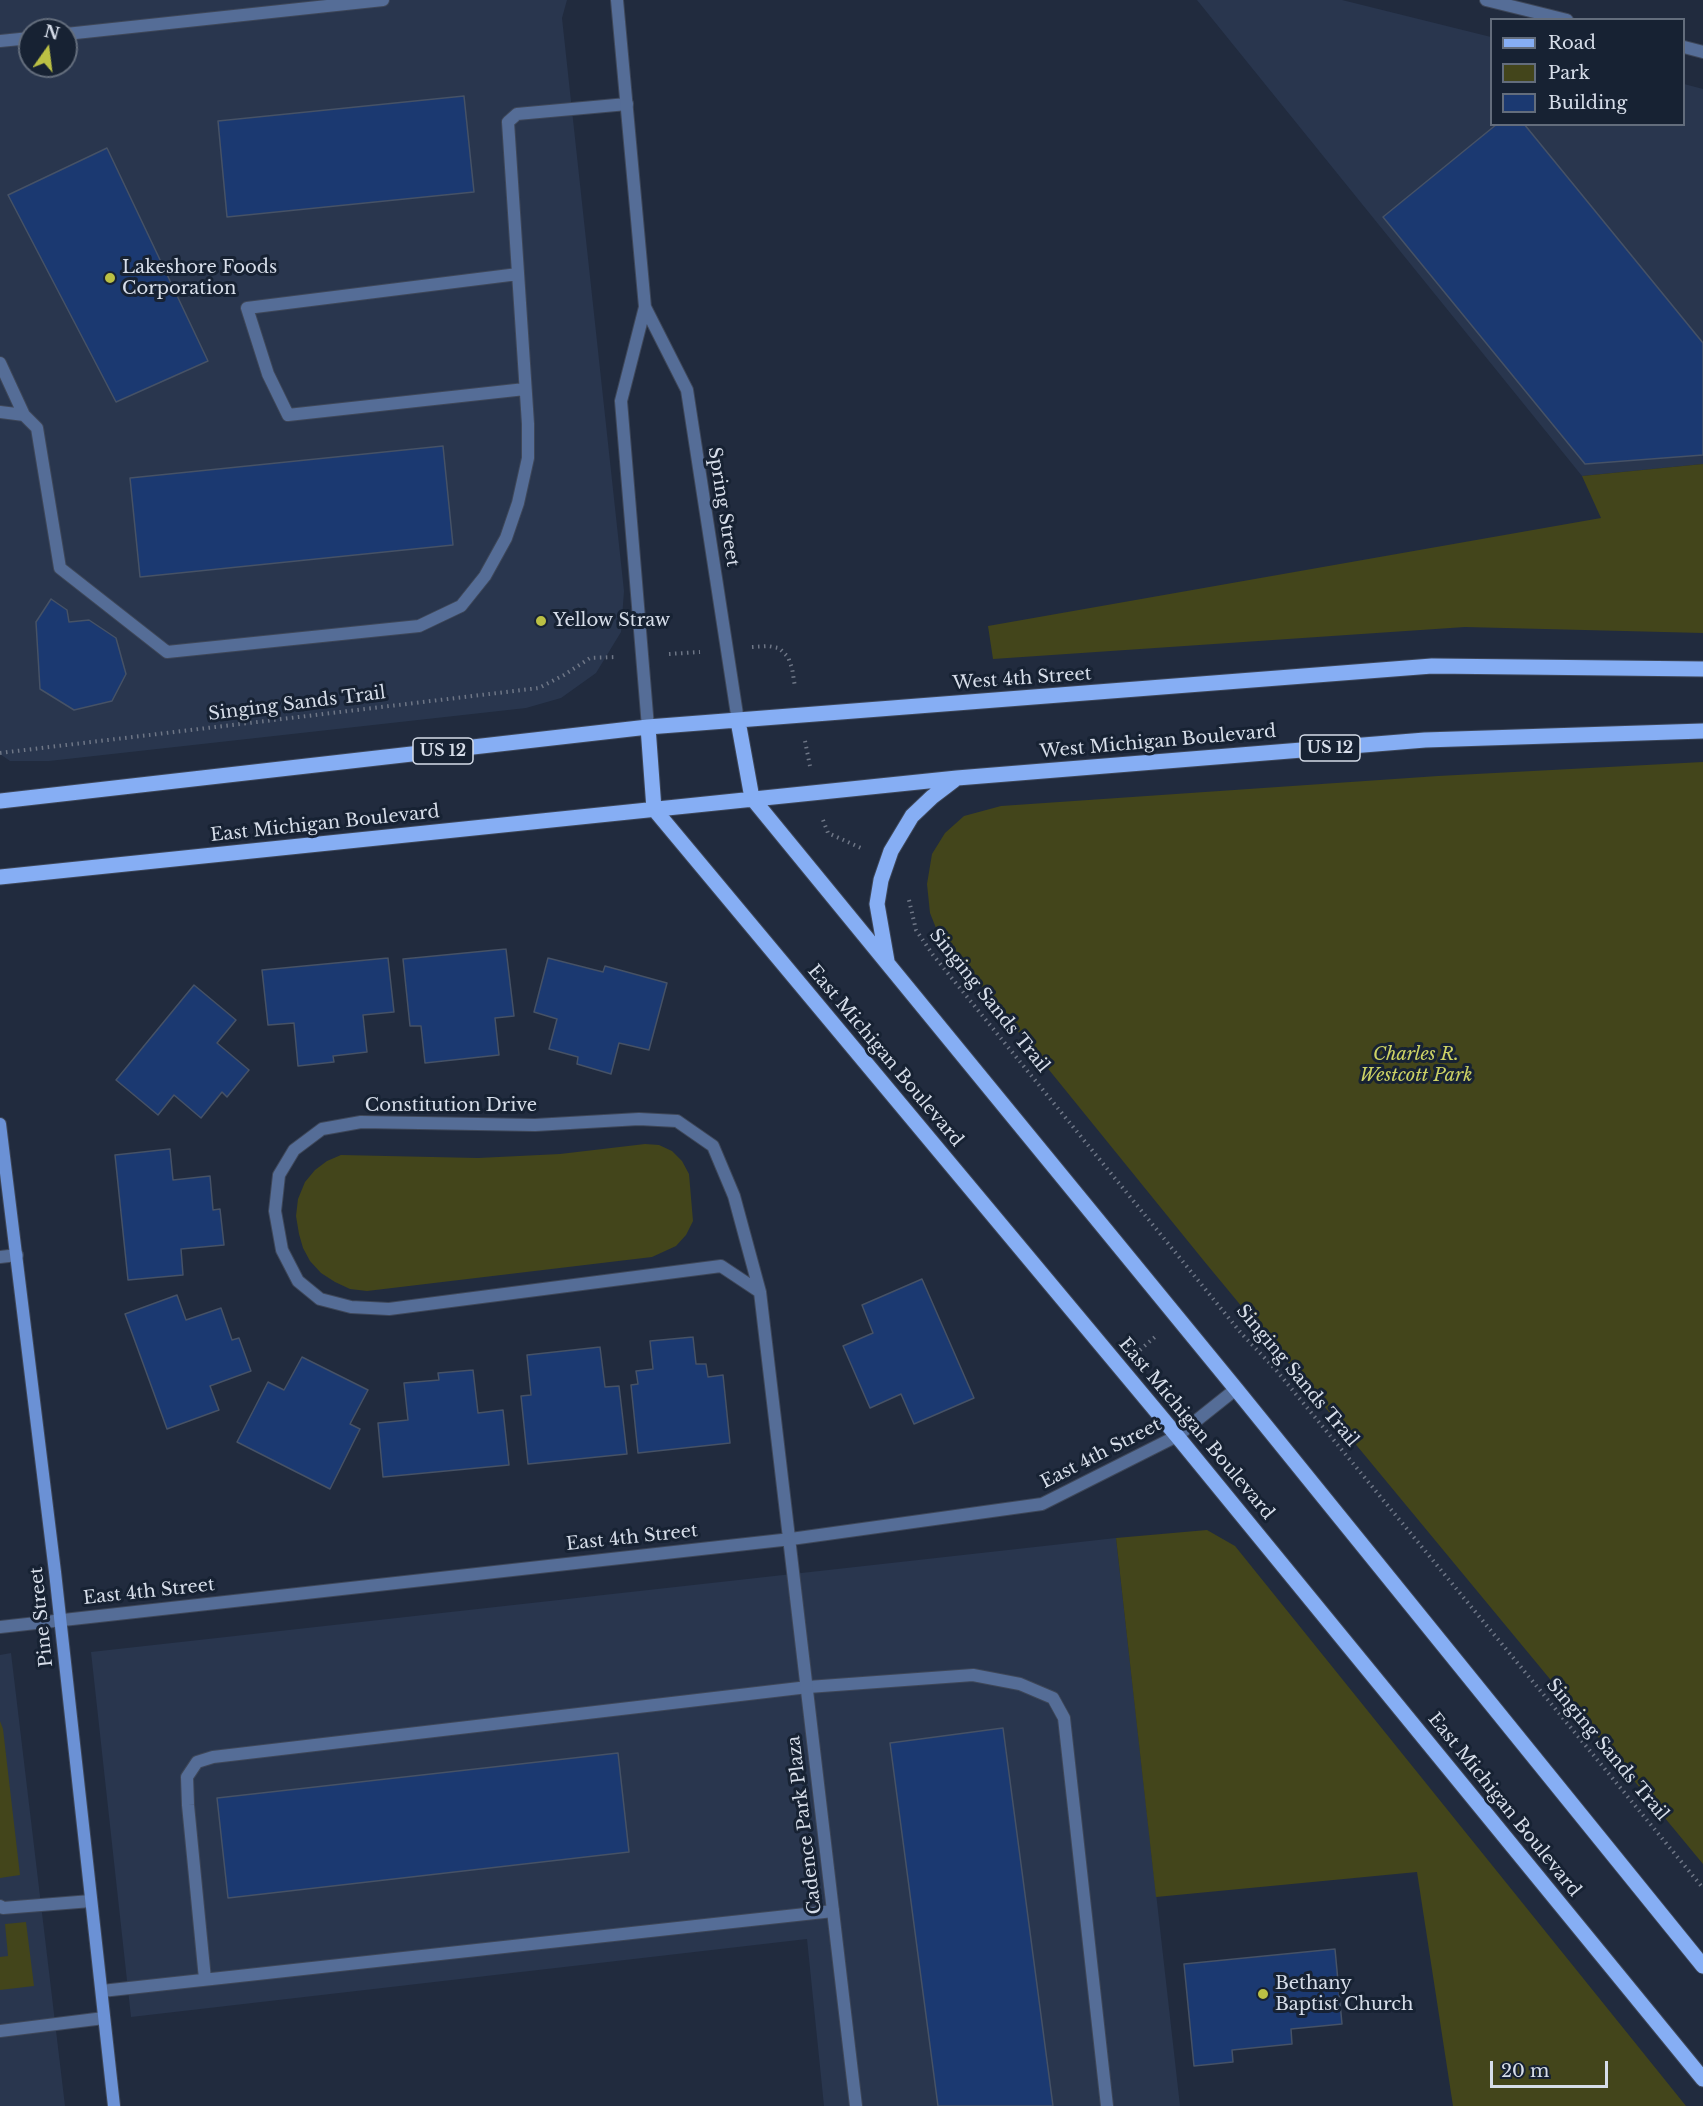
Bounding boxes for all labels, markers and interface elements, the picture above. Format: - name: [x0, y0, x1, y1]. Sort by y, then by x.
- north arrow: [18, 18, 78, 78]
- legend: [1490, 18, 1685, 126]
- text: N: [42, 21, 62, 44]
- text: Road: [1548, 32, 1596, 54]
- text: Park: [1548, 62, 1590, 84]
- text: Building: [1548, 92, 1627, 114]
- place label: Lakeshore Foods Corporation: [122, 257, 277, 300]
- marker: Lakeshore Foods Corporation: [103, 271, 117, 285]
- street label: Spring Street: [703, 446, 743, 568]
- place label: Yellow Straw: [553, 610, 670, 632]
- marker: Yellow Straw: [534, 614, 548, 628]
- street label: West 4th Street: [952, 663, 1092, 695]
- street label: Singing Sands Trail: [207, 682, 387, 726]
- street label: West Michigan Boulevard: [1039, 721, 1277, 763]
- road number: US 12: [1300, 735, 1360, 761]
- road number: US 12: [413, 738, 473, 764]
- street label: East Michigan Boulevard: [209, 801, 441, 847]
- street label: Singing Sands Trail: [924, 925, 1054, 1077]
- street label: East Michigan Boulevard: [803, 961, 967, 1151]
- park label: Charles R. Westcott Park: [1359, 1044, 1473, 1086]
- street label: Constitution Drive: [365, 1095, 537, 1117]
- street label: Singing Sands Trail: [1231, 1301, 1363, 1451]
- street label: East Michigan Boulevard: [1114, 1334, 1278, 1524]
- street label: East 4th Street: [1037, 1414, 1165, 1494]
- street label: East 4th Street: [565, 1520, 699, 1556]
- street label: Pine Street: [26, 1566, 58, 1668]
- street label: East 4th Street: [82, 1574, 216, 1610]
- street label: Singing Sands Trail: [1541, 1675, 1673, 1825]
- street label: East Michigan Boulevard: [1423, 1709, 1585, 1901]
- street label: Cadence Park Plaza: [783, 1735, 827, 1915]
- place label: Bethany Baptist Church: [1275, 1973, 1413, 2016]
- marker: Bethany Baptist Church: [1256, 1987, 1270, 2001]
- scale bar: [1493, 2049, 1612, 2087]
- text: 20 m: [1501, 2060, 1549, 2082]

